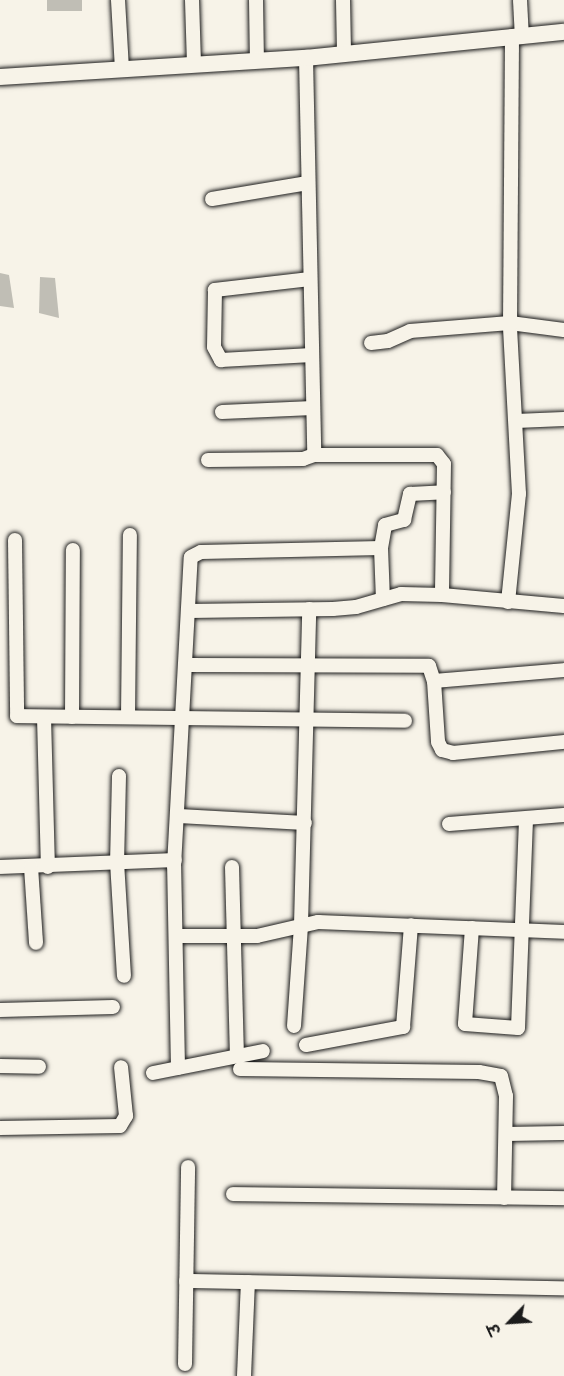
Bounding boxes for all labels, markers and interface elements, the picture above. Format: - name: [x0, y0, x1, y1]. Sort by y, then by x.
- north arrow: [480, 1292, 540, 1352]
- text: उ: [482, 1321, 505, 1339]

